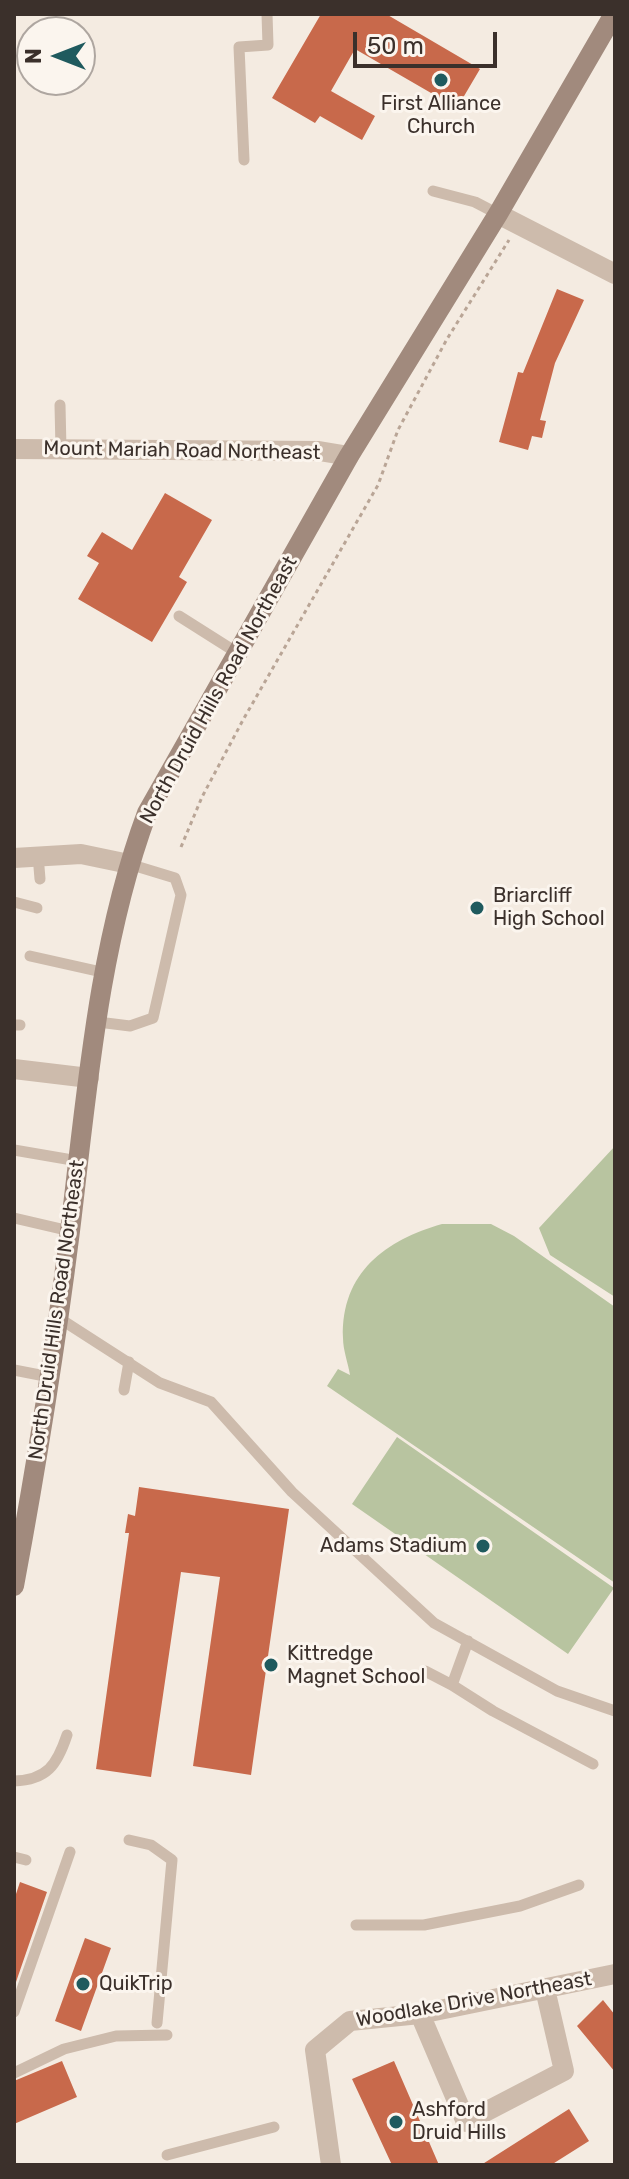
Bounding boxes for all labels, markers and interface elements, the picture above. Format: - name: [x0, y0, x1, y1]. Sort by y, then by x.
- north arrow: [16, 16, 96, 96]
- scale bar: [357, 16, 501, 66]
- text: 50 m: [367, 32, 424, 60]
- text: N: [20, 48, 47, 64]
- marker: First Alliance Church: [432, 71, 450, 89]
- place label: First Alliance Church: [381, 92, 501, 139]
- street label: Mount Mariah Road Northeast: [43, 437, 321, 465]
- street label: North Druid Hills Road Northeast: [135, 552, 303, 828]
- place label: Briarcliff High School: [493, 884, 605, 931]
- marker: Briarcliff High School: [468, 899, 486, 917]
- street label: North Druid Hills Road Northeast: [24, 1159, 90, 1461]
- place label: Adams Stadium: [320, 1534, 467, 1558]
- marker: Adams Stadium: [474, 1537, 492, 1555]
- place label: Kittredge Magnet School: [287, 1642, 425, 1689]
- marker: Kittredge Magnet School: [262, 1656, 280, 1674]
- street label: Woodlake Drive Northeast: [354, 1967, 594, 2033]
- place label: QuikTrip: [99, 1972, 173, 1996]
- marker: QuikTrip: [74, 1975, 92, 1993]
- place label: Ashford Druid Hills: [412, 2098, 506, 2145]
- marker: Ashford Druid Hills: [387, 2113, 405, 2131]

